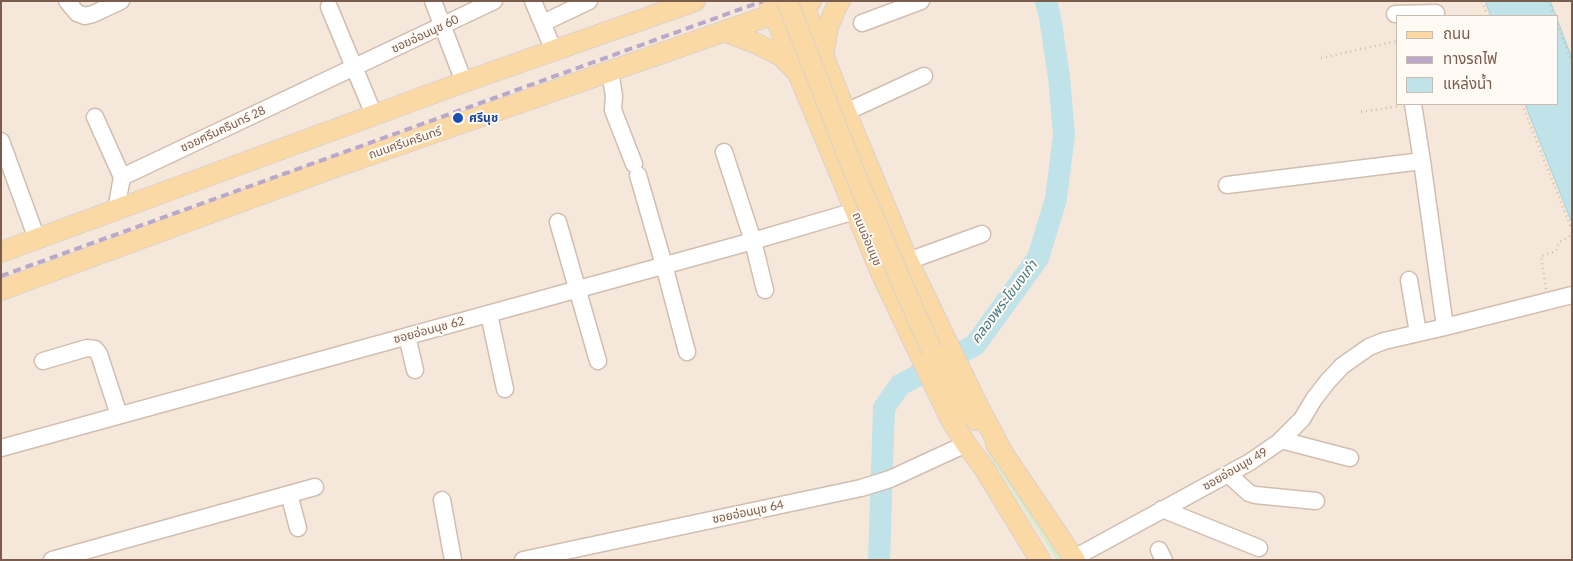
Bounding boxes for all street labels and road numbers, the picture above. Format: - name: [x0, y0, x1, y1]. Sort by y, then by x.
- street label: ซอยอ่อนนุช 60: [389, 12, 461, 56]
- street label: ซอยศรีนครินทร์ 28: [178, 103, 268, 155]
- street label: ถนนศรีนครินทร์: [367, 124, 443, 162]
- street label: ถนนอ่อนนุช: [849, 210, 885, 268]
- street label: ซอยอ่อนนุช 62: [392, 314, 466, 346]
- street label: ซอยอ่อนนุช 49: [1200, 445, 1270, 493]
- street label: ซอยอ่อนนุช 64: [711, 497, 785, 527]

